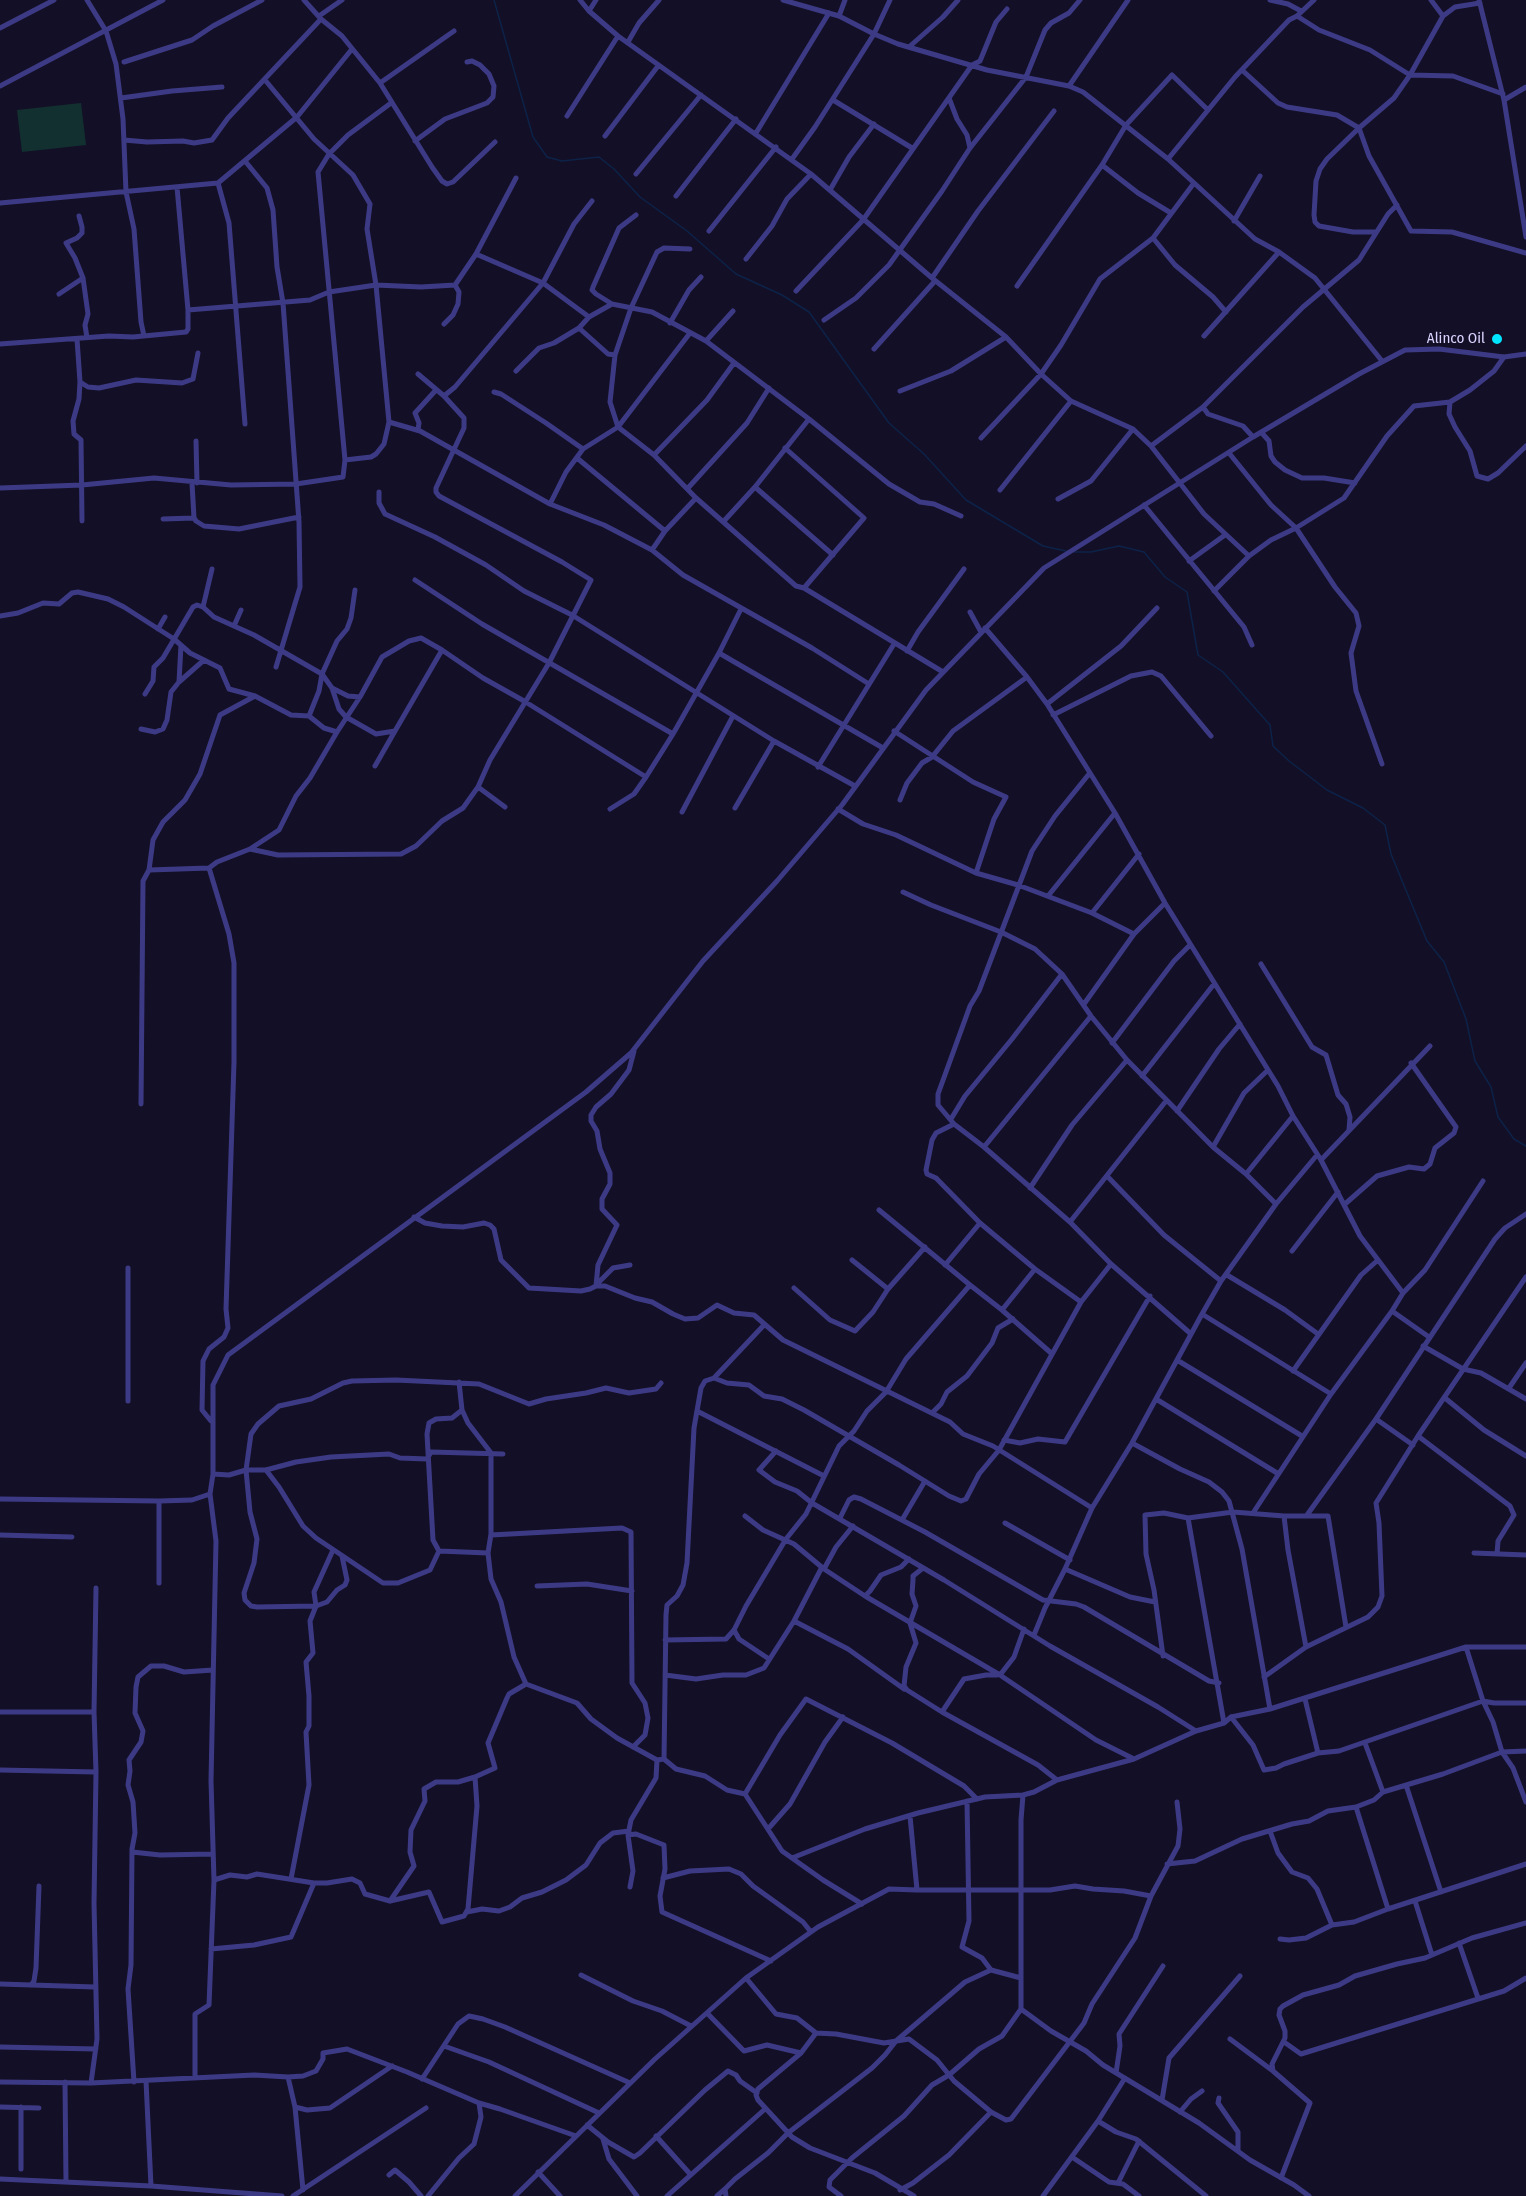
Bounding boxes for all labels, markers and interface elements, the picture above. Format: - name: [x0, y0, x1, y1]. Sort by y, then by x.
- place label: Alinco Oil: [1427, 330, 1485, 348]
- marker: Alinco Oil: [1490, 332, 1504, 346]

